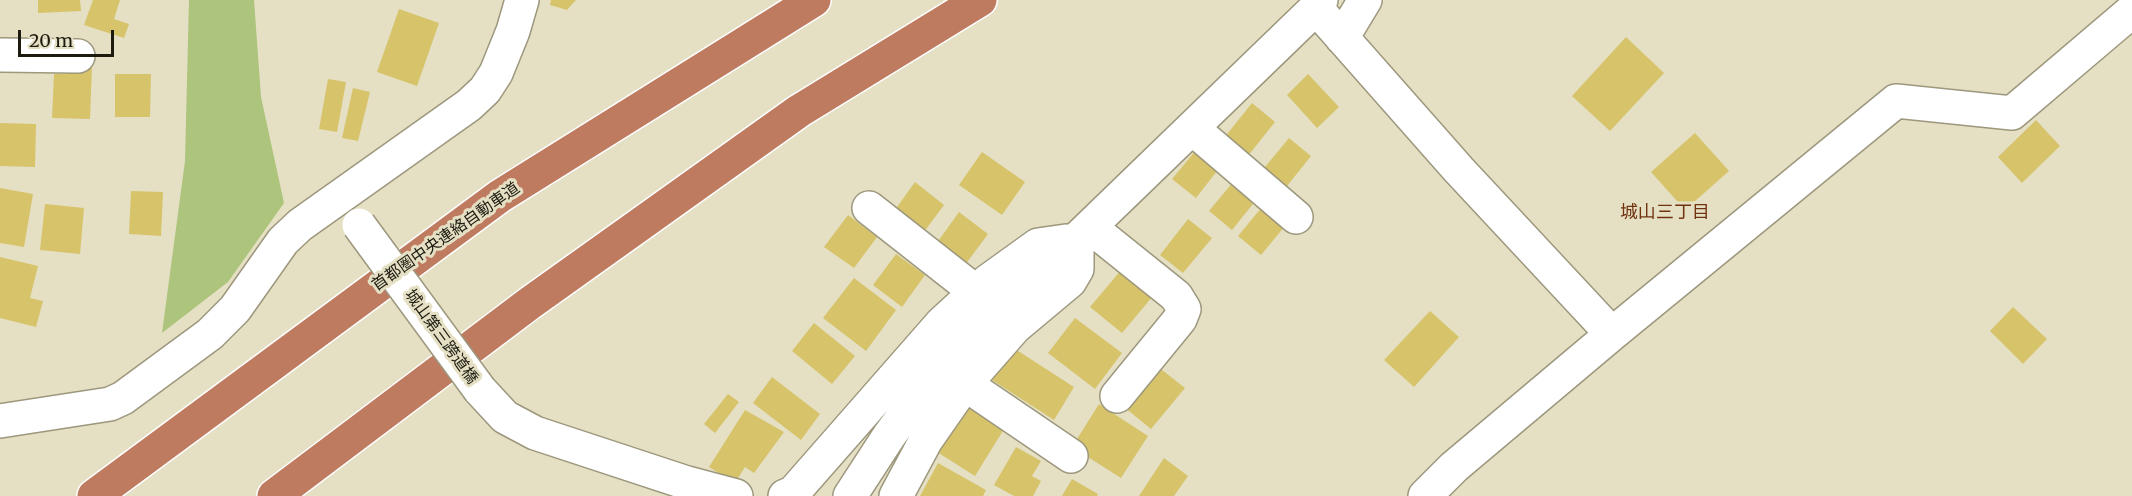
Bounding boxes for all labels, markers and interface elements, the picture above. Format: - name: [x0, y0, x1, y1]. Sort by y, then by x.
- scale bar: [21, 18, 117, 56]
- text: 20 m: [29, 29, 73, 52]
- street label: 首都圏中央連絡自動車道: [368, 179, 524, 295]
- district label: 城山三丁目: [1620, 202, 1710, 224]
- street label: 城山第三跨道橋: [400, 286, 482, 388]

